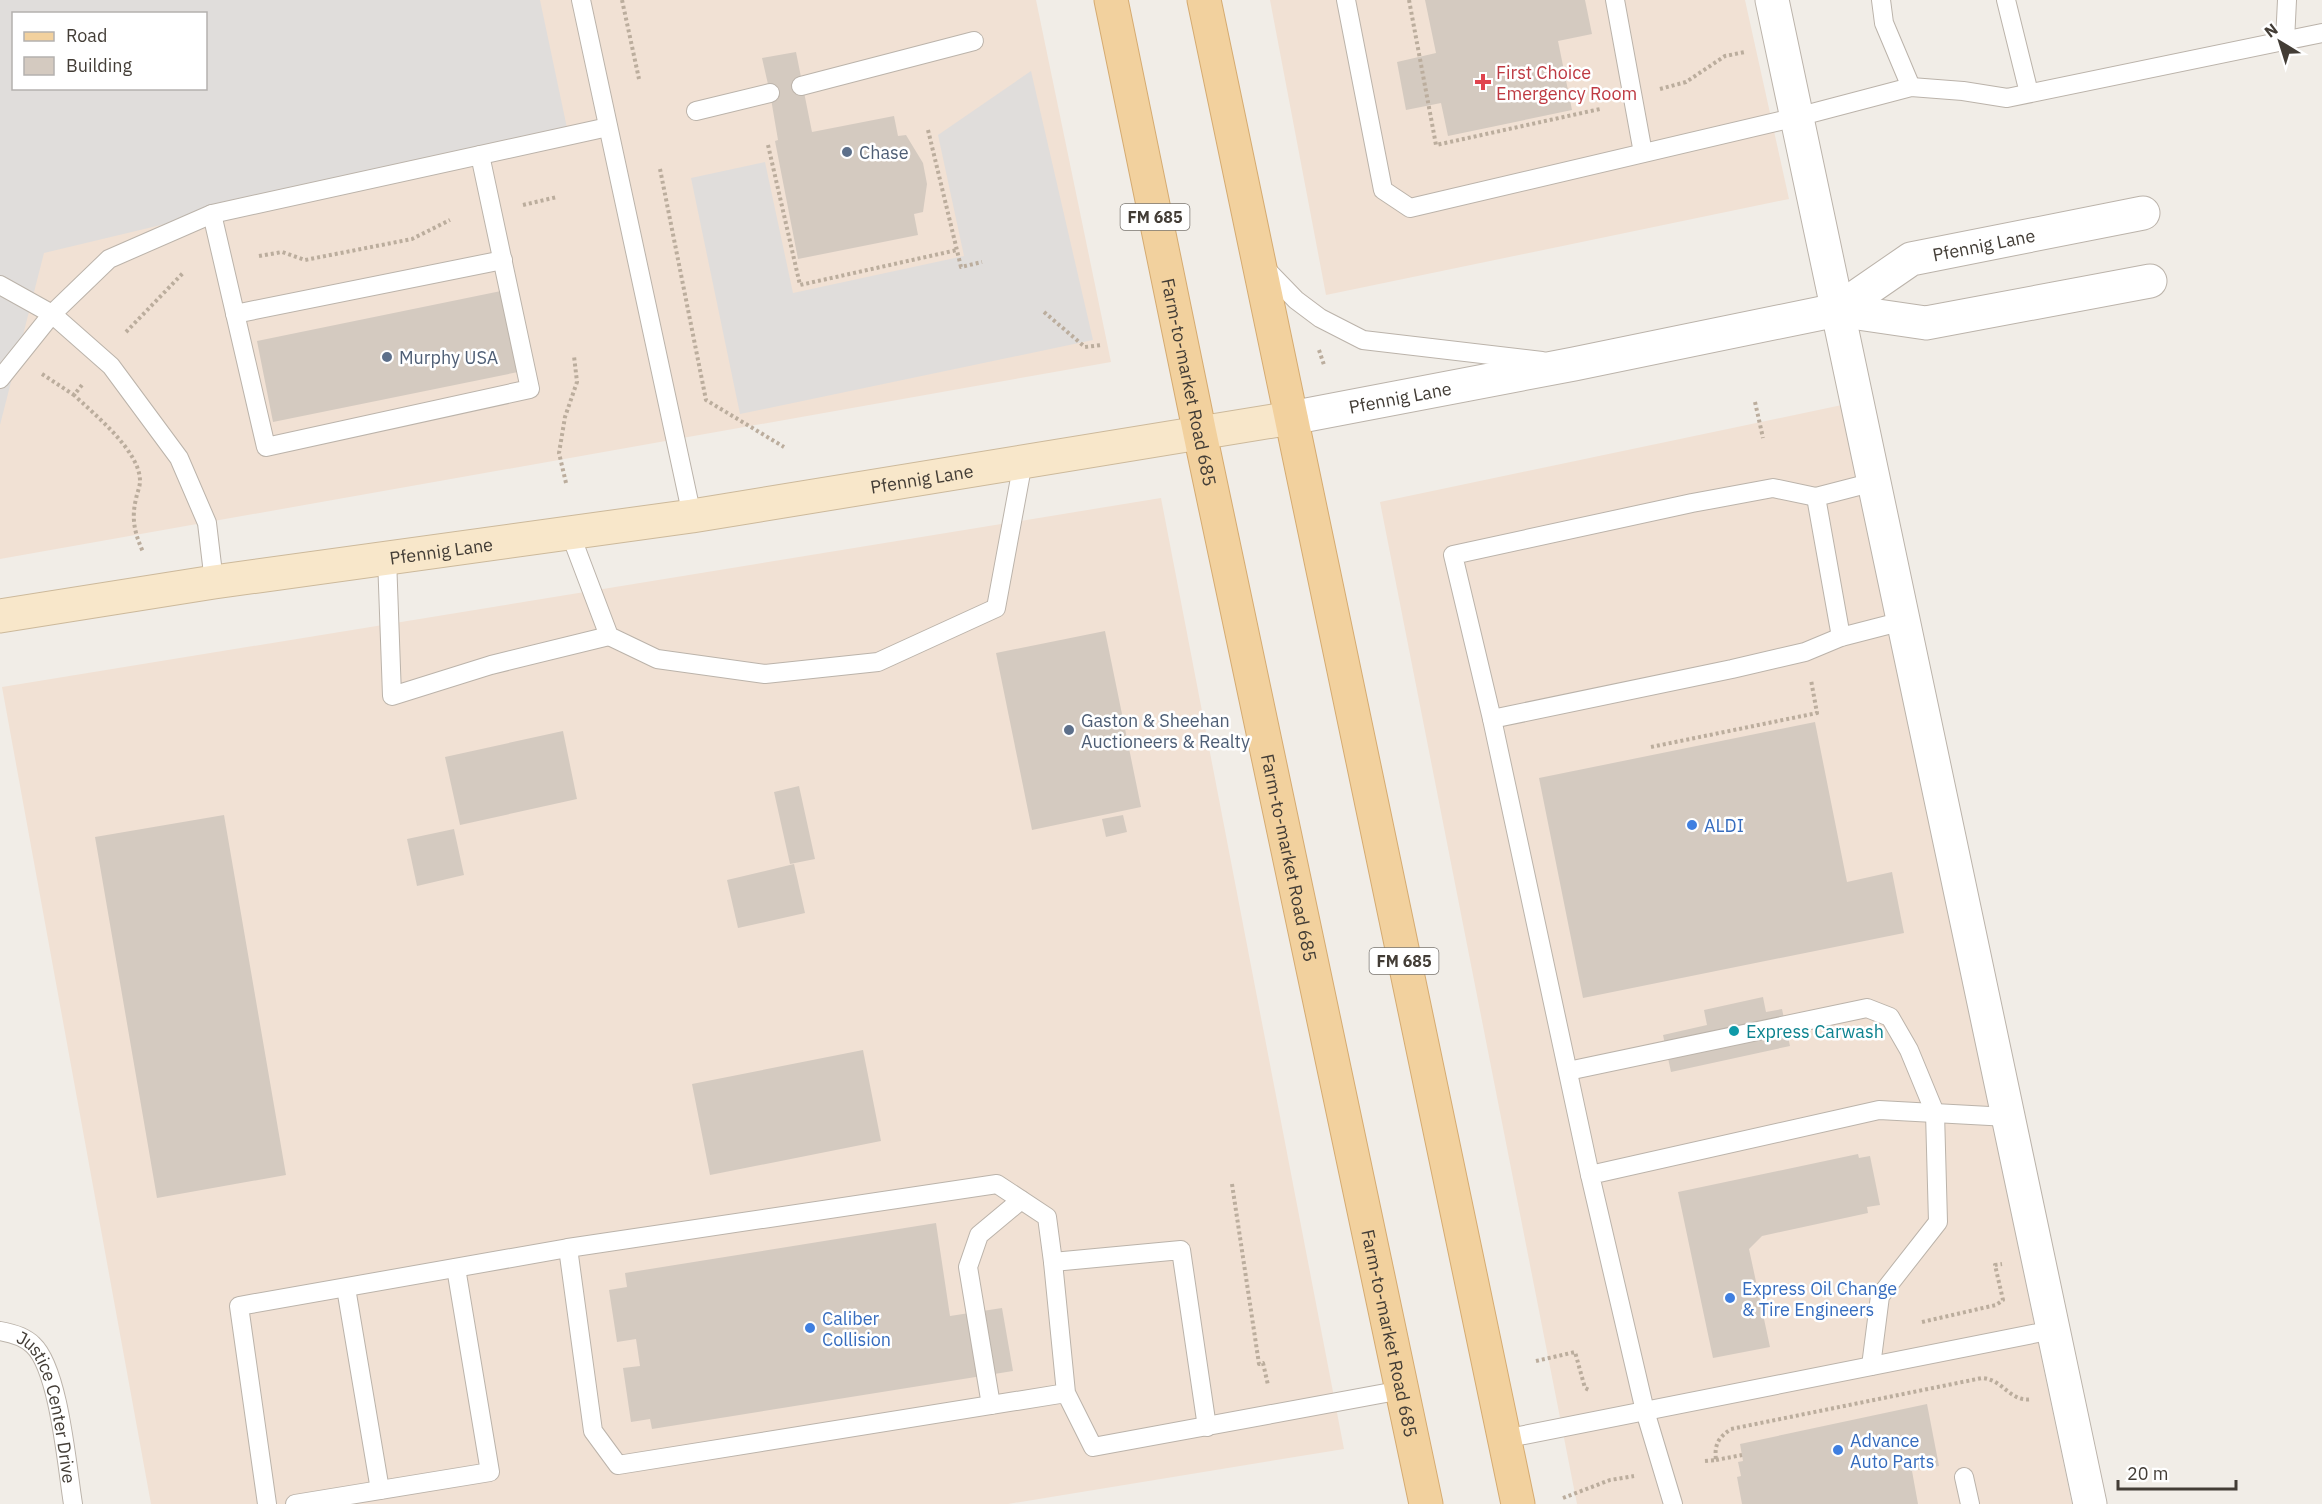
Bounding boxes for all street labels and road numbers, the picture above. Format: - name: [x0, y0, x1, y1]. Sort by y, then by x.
- road number: FM 685: [1120, 204, 1190, 230]
- street label: Pfennig Lane: [1930, 223, 2037, 266]
- street label: Farm-to-market Road 685: [1157, 276, 1222, 488]
- street label: Pfennig Lane: [1347, 376, 1453, 418]
- street label: Pfennig Lane: [869, 459, 975, 498]
- street label: Pfennig Lane: [388, 532, 494, 569]
- street label: Farm-to-market Road 685: [1256, 752, 1323, 964]
- road number: FM 685: [1370, 948, 1438, 974]
- street label: Farm-to-market Road 685: [1357, 1227, 1423, 1439]
- street label: Justice Center Drive: [13, 1325, 81, 1485]

